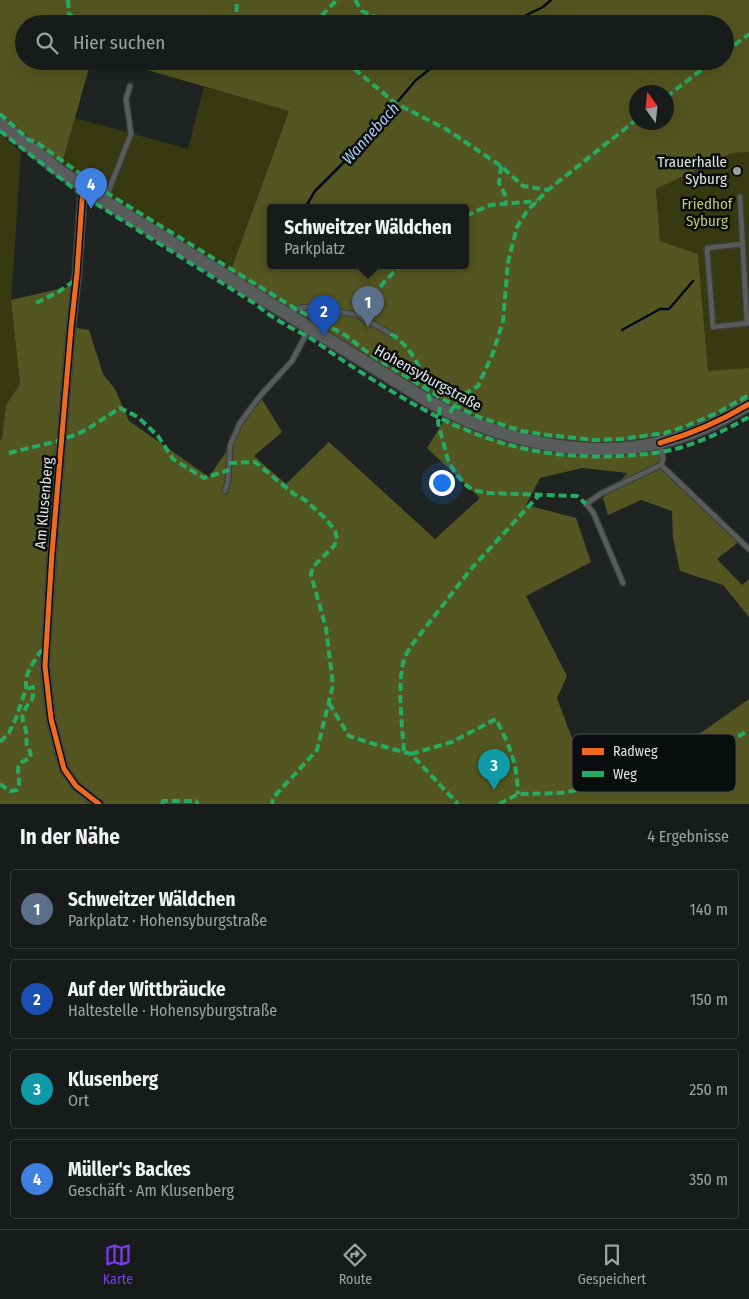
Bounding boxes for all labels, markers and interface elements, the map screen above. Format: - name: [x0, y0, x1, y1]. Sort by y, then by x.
- search box: [15, 15, 734, 70]
- icon: search: [33, 29, 61, 57]
- text: Hier suchen: [73, 31, 165, 54]
- north arrow: [629, 85, 674, 130]
- water label: Wannebach: [338, 99, 403, 168]
- place label: Trauerhalle Syburg: [658, 153, 727, 188]
- marker: Trauerhalle Syburg: [731, 165, 743, 177]
- pin: 4: [75, 168, 107, 209]
- park label: Friedhof Syburg: [682, 195, 734, 230]
- popup: [267, 204, 469, 269]
- text: Schweitzer Wäldchen: [284, 216, 452, 239]
- text: Parkplatz: [284, 239, 345, 258]
- pin: 1: [352, 286, 384, 327]
- pin: 2: [308, 295, 340, 336]
- street label: Hohensyburgstraße: [371, 341, 485, 415]
- street label: Am Klusenberg: [31, 456, 57, 550]
- your location: [429, 470, 455, 496]
- legend: [572, 734, 736, 792]
- text: Radweg: [613, 743, 658, 760]
- pin: 3: [478, 749, 510, 790]
- text: Weg: [613, 766, 637, 783]
- text: In der Nähe: [20, 824, 120, 850]
- text: 4 Ergebnisse: [647, 827, 729, 846]
- text: Schweitzer Wäldchen: [68, 888, 235, 911]
- text: 1: [34, 900, 40, 919]
- text: 140 m: [690, 900, 728, 919]
- text: Parkplatz · Hohensyburgstraße: [68, 911, 267, 930]
- text: Auf der Wittbräucke: [68, 978, 226, 1001]
- text: 2: [33, 990, 41, 1009]
- text: 150 m: [690, 990, 728, 1009]
- text: Haltestelle · Hohensyburgstraße: [68, 1001, 277, 1020]
- text: Klusenberg: [68, 1068, 158, 1091]
- text: 3: [33, 1080, 41, 1099]
- text: 250 m: [689, 1080, 728, 1099]
- text: Ort: [68, 1091, 89, 1110]
- text: Müller's Backes: [68, 1158, 191, 1181]
- text: 4: [33, 1170, 41, 1189]
- text: 350 m: [689, 1170, 728, 1189]
- text: Geschäft · Am Klusenberg: [68, 1181, 234, 1200]
- tab: Karte: [103, 1241, 133, 1288]
- tab: Route: [339, 1241, 372, 1288]
- tab: Gespeichert: [578, 1241, 646, 1288]

